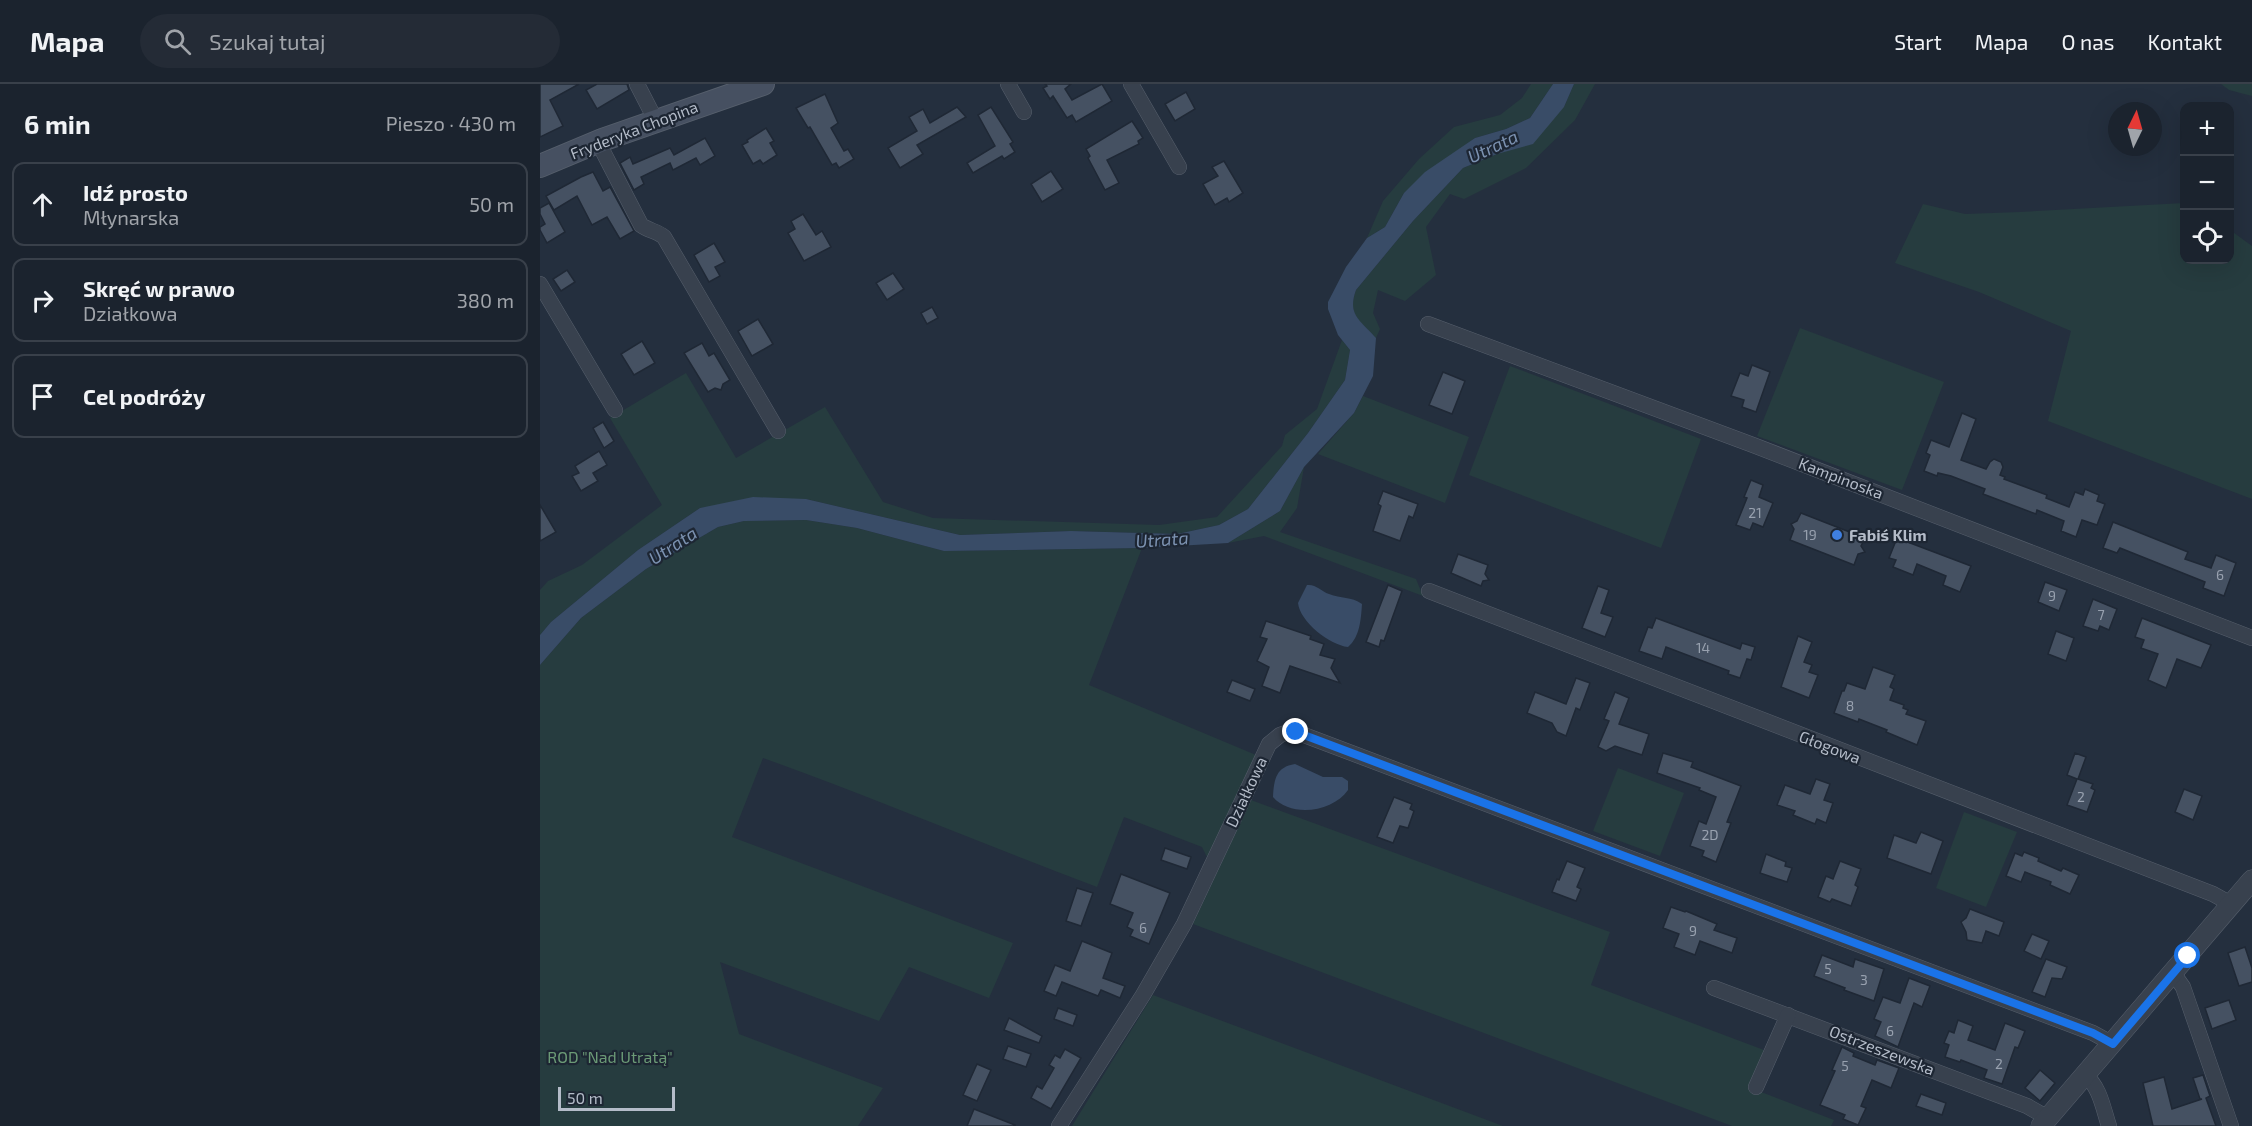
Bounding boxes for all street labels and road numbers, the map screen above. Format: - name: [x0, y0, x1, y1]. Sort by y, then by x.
- street label: Fryderyka Chopina: [567, 96, 700, 163]
- street label: Kampinoska: [1796, 453, 1886, 502]
- street label: Głogowa: [1797, 726, 1864, 767]
- street label: Działkowa: [1221, 753, 1270, 830]
- street label: Ostrzeszewska: [1827, 1021, 1937, 1078]

